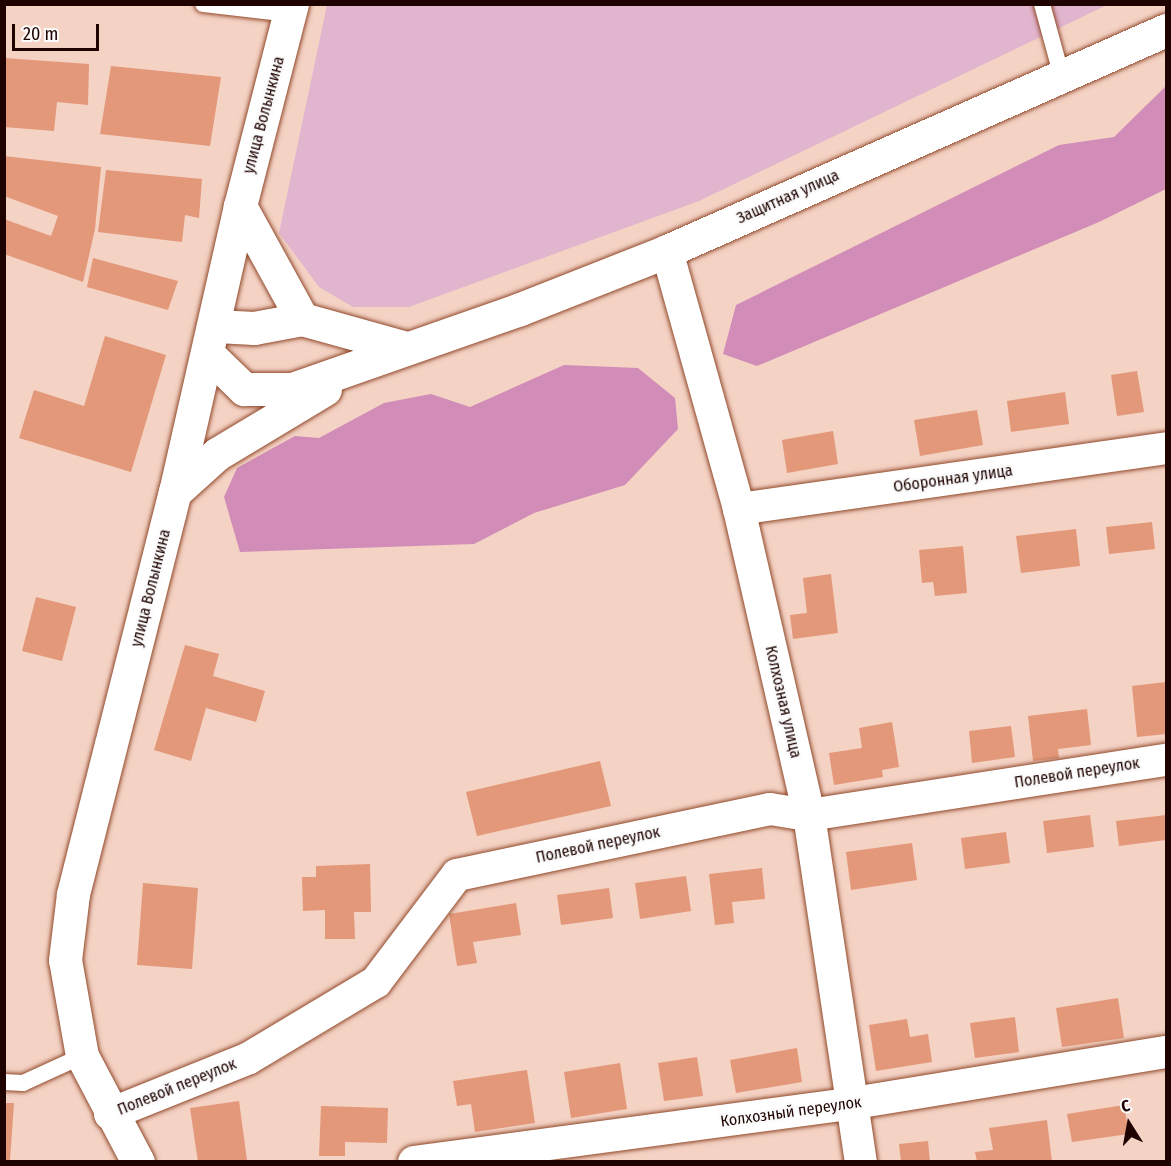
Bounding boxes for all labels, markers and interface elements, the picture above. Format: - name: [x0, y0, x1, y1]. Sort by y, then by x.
- scale bar: [15, 12, 102, 50]
- text: 20 m: [23, 23, 58, 45]
- street label: улица Волынкина: [239, 54, 289, 176]
- street label: Защитная улица: [734, 166, 842, 228]
- street label: Оборонная улица: [892, 461, 1014, 497]
- street label: улица Волынкина: [127, 527, 175, 649]
- street label: Колхозная улица: [761, 644, 805, 760]
- street label: Полевой переулок: [1013, 754, 1141, 792]
- street label: Полевой переулок: [534, 822, 662, 868]
- street label: Полевой переулок: [115, 1054, 239, 1120]
- street label: Колхозный переулок: [719, 1093, 863, 1131]
- north arrow: [1099, 1094, 1159, 1154]
- text: С: [1120, 1096, 1131, 1116]

